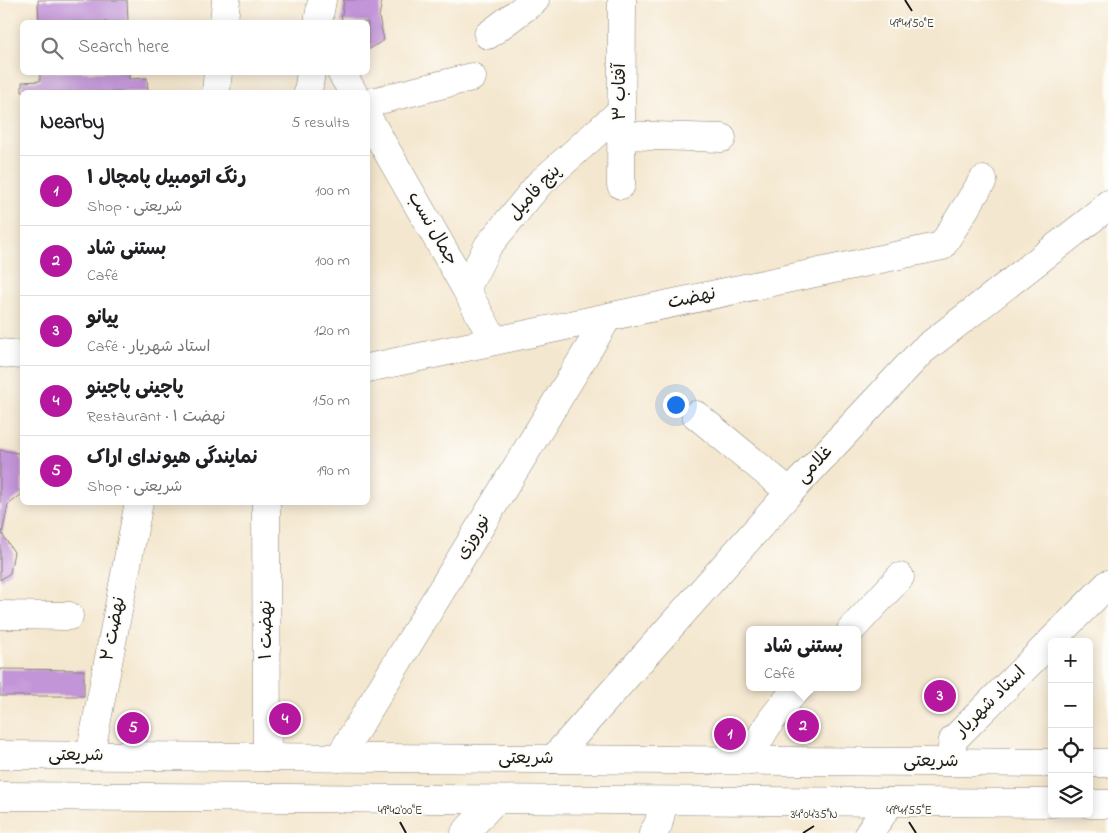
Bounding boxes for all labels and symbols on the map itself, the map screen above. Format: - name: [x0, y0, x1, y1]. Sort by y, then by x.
- text: 49°41'50"E: [890, 15, 934, 33]
- street label: آفتاب ۳: [608, 62, 634, 121]
- street label: پنج فامیل: [502, 159, 568, 227]
- street label: جمال نسب: [400, 187, 464, 271]
- street label: نهضت: [666, 281, 718, 317]
- your location: [663, 392, 689, 418]
- street label: غلامی: [791, 440, 839, 490]
- street label: نوروزی: [450, 509, 498, 565]
- street label: نهضت ۲: [95, 595, 133, 663]
- street label: نهضت ۱: [254, 600, 280, 660]
- street label: استاد شهریار: [948, 661, 1032, 745]
- pin: 3: [924, 677, 956, 715]
- pin: 4: [269, 700, 301, 738]
- pin: 2: [787, 707, 819, 745]
- pin: 5: [117, 709, 149, 747]
- pin: 1: [714, 715, 746, 753]
- street label: شریعتی: [48, 743, 104, 769]
- street label: شریعتی: [498, 746, 554, 772]
- street label: شریعتی: [903, 749, 959, 775]
- text: 49°42'00"E: [378, 802, 422, 820]
- text: 49°41'55"E: [886, 802, 932, 820]
- text: 34°04'35"N: [790, 806, 838, 824]

